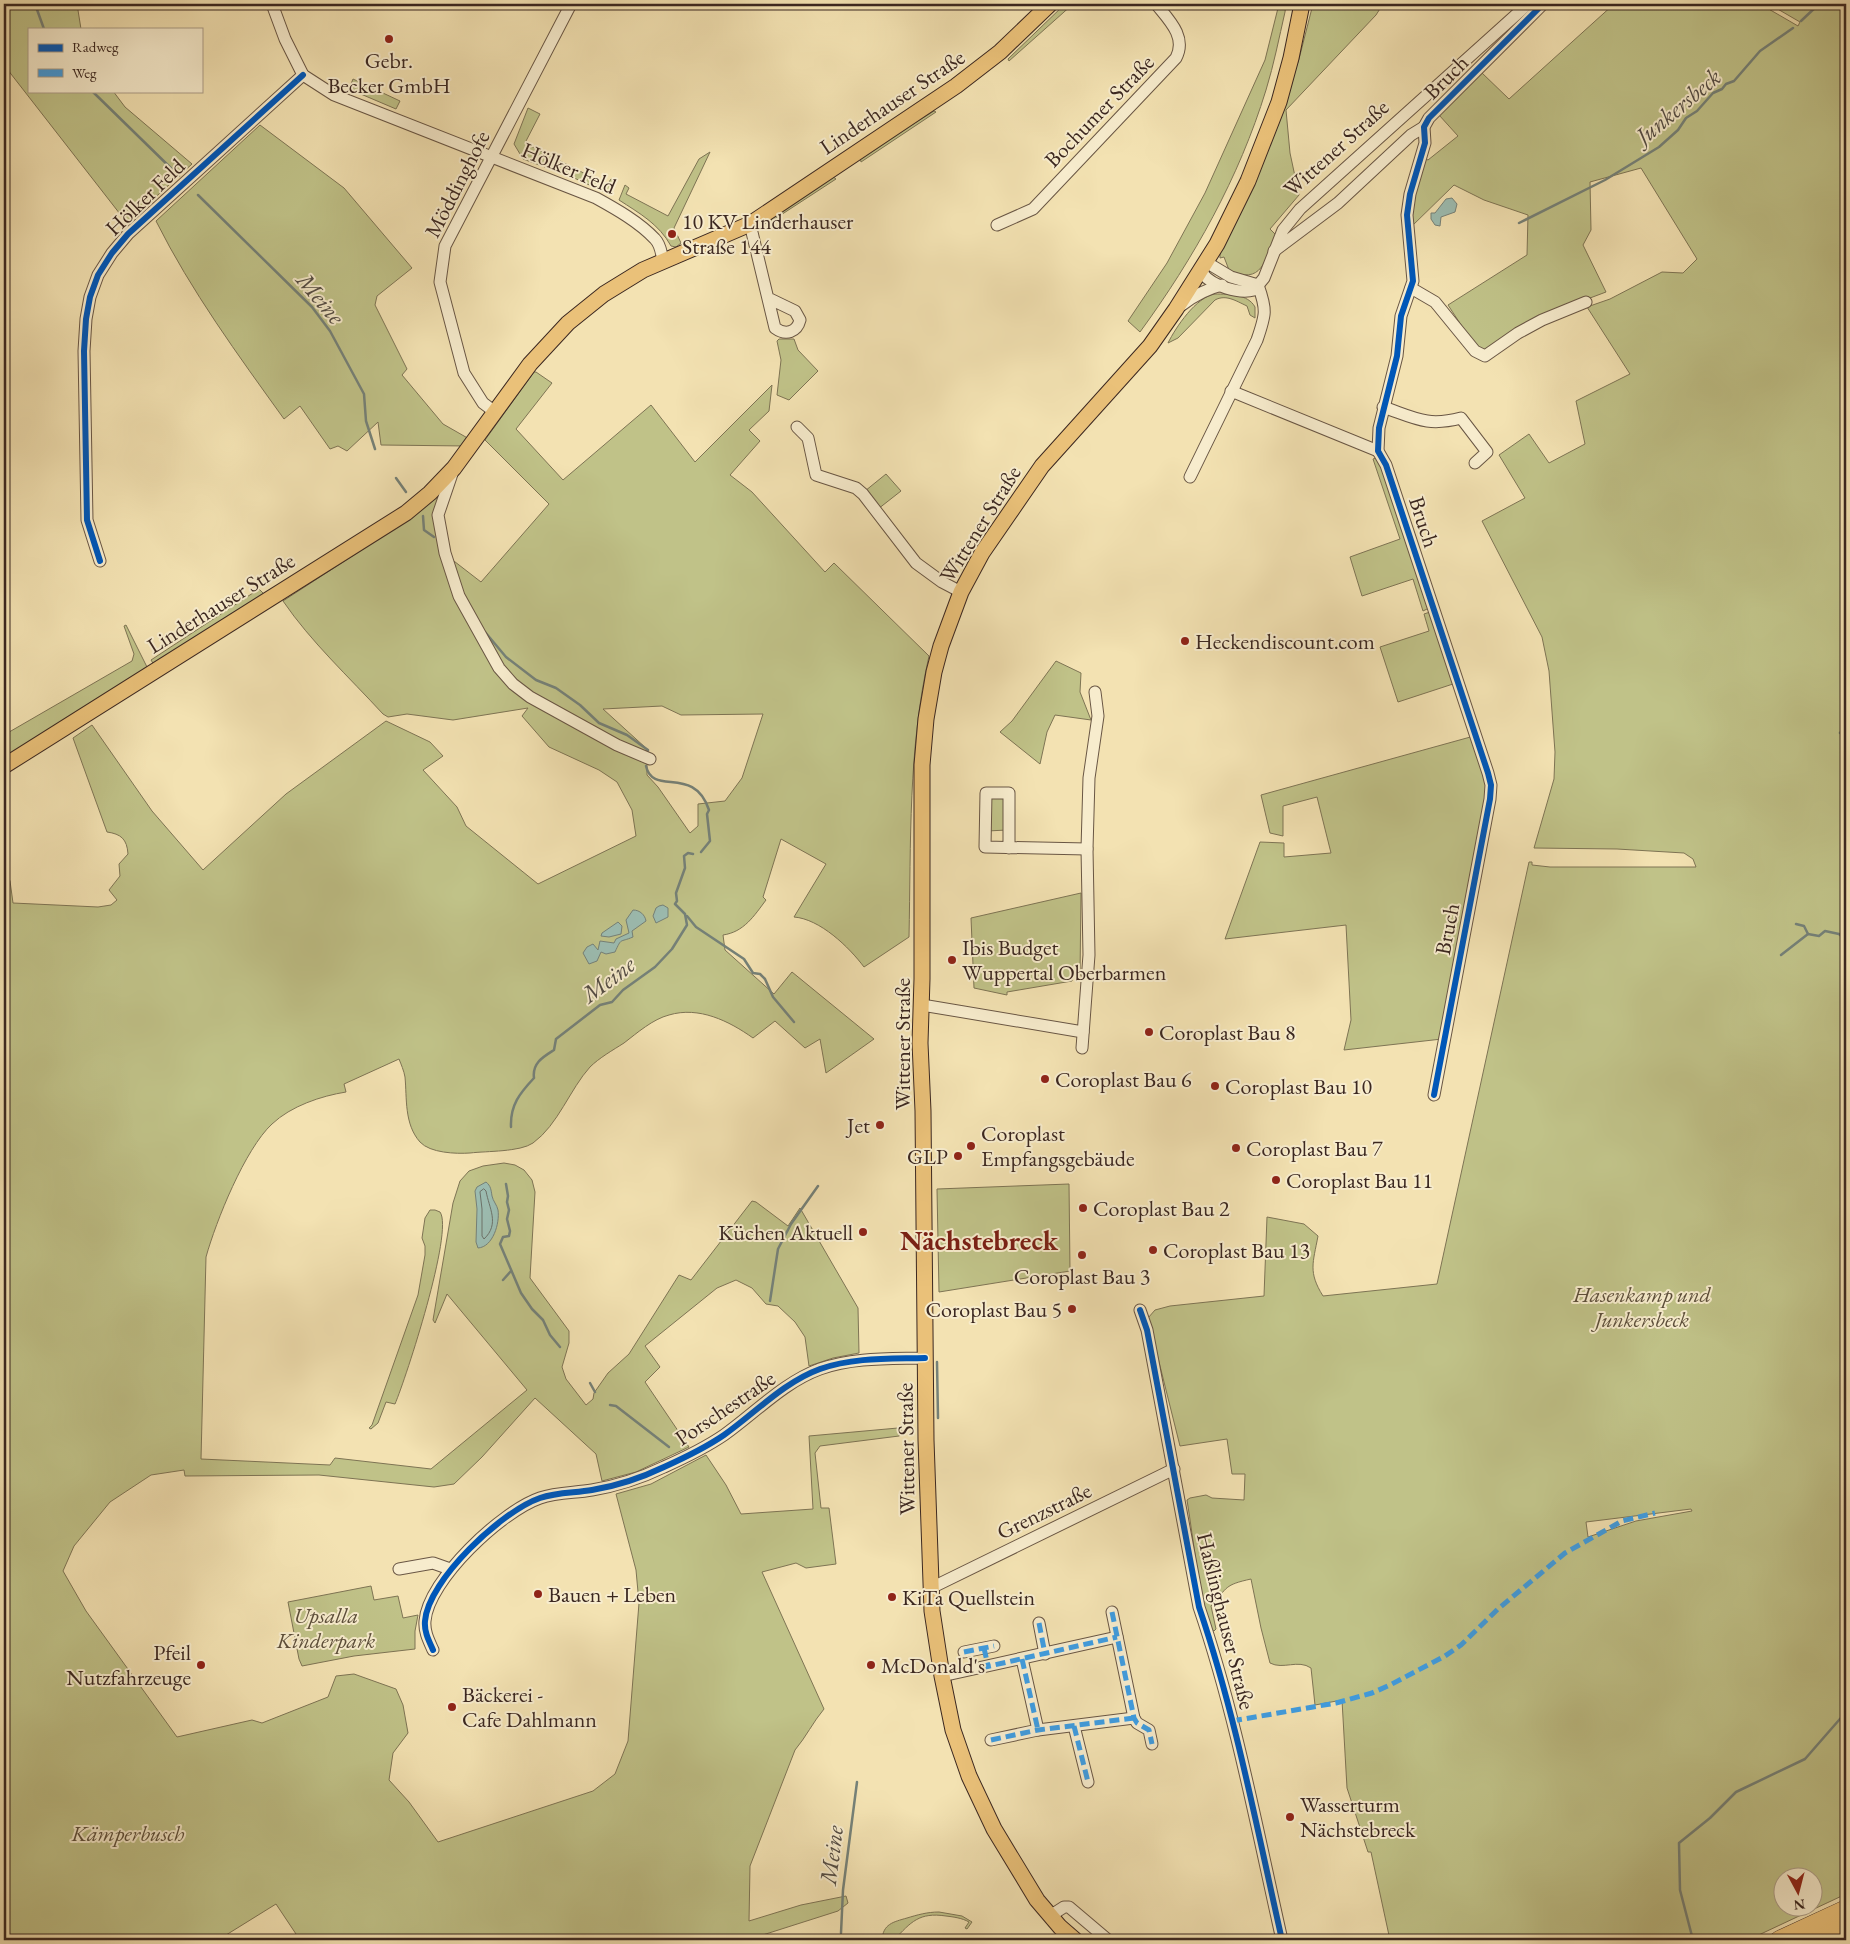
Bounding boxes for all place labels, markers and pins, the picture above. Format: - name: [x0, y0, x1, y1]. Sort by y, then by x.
- marker: Gebr. Becker GmbH: [383, 33, 395, 45]
- place label: Gebr. Becker GmbH: [327, 46, 451, 100]
- place label: 10 KV Linderhauser Straße 144: [682, 207, 854, 261]
- marker: 10 KV Linderhauser Straße 144: [666, 228, 678, 240]
- place label: Heckendiscount.com: [1195, 627, 1375, 656]
- marker: Heckendiscount.com: [1179, 635, 1191, 647]
- place label: Ibis Budget Wuppertal Oberbarmen: [962, 933, 1167, 987]
- marker: Ibis Budget Wuppertal Oberbarmen: [946, 954, 958, 966]
- place label: Coroplast Bau 8: [1159, 1018, 1296, 1047]
- marker: Coroplast Bau 8: [1143, 1026, 1155, 1038]
- place label: Coroplast Bau 6: [1055, 1065, 1192, 1094]
- place label: Coroplast Bau 10: [1225, 1072, 1373, 1101]
- marker: Coroplast Bau 6: [1039, 1073, 1051, 1085]
- marker: Coroplast Bau 10: [1209, 1080, 1221, 1092]
- place label: Jet: [845, 1111, 870, 1140]
- marker: Jet: [874, 1119, 886, 1131]
- place label: Coroplast Empfangsgebäude: [981, 1119, 1135, 1173]
- place label: Coroplast Bau 7: [1246, 1134, 1383, 1163]
- marker: Coroplast Empfangsgebäude: [965, 1140, 977, 1152]
- place label: GLP: [907, 1142, 948, 1171]
- marker: Coroplast Bau 7: [1230, 1142, 1242, 1154]
- marker: GLP: [952, 1150, 964, 1162]
- place label: Coroplast Bau 11: [1286, 1166, 1433, 1195]
- marker: Coroplast Bau 11: [1270, 1174, 1282, 1186]
- place label: Coroplast Bau 2: [1093, 1194, 1230, 1223]
- marker: Coroplast Bau 2: [1077, 1202, 1089, 1214]
- place label: Küchen Aktuell: [718, 1218, 853, 1247]
- marker: Küchen Aktuell: [857, 1226, 869, 1238]
- place label: Coroplast Bau 13: [1163, 1236, 1310, 1265]
- marker: Coroplast Bau 13: [1147, 1244, 1159, 1256]
- marker: Coroplast Bau 3: [1076, 1249, 1088, 1261]
- place label: Coroplast Bau 3: [1014, 1262, 1150, 1291]
- place label: Coroplast Bau 5: [925, 1295, 1062, 1324]
- marker: Coroplast Bau 5: [1066, 1303, 1078, 1315]
- place label: Bauen + Leben: [548, 1580, 677, 1609]
- place label: KiTa Quellstein: [902, 1583, 1035, 1612]
- marker: Bauen + Leben: [532, 1588, 544, 1600]
- marker: KiTa Quellstein: [886, 1591, 898, 1603]
- place label: Pfeil Nutzfahrzeuge: [66, 1638, 191, 1692]
- place label: McDonald's: [881, 1651, 985, 1680]
- marker: Pfeil Nutzfahrzeuge: [195, 1659, 207, 1671]
- marker: McDonald's: [865, 1659, 877, 1671]
- place label: Bäckerei - Cafe Dahlmann: [462, 1680, 597, 1734]
- marker: Bäckerei - Cafe Dahlmann: [446, 1701, 458, 1713]
- place label: Wasserturm Nächstebreck: [1300, 1790, 1416, 1844]
- marker: Wasserturm Nächstebreck: [1284, 1811, 1296, 1823]

